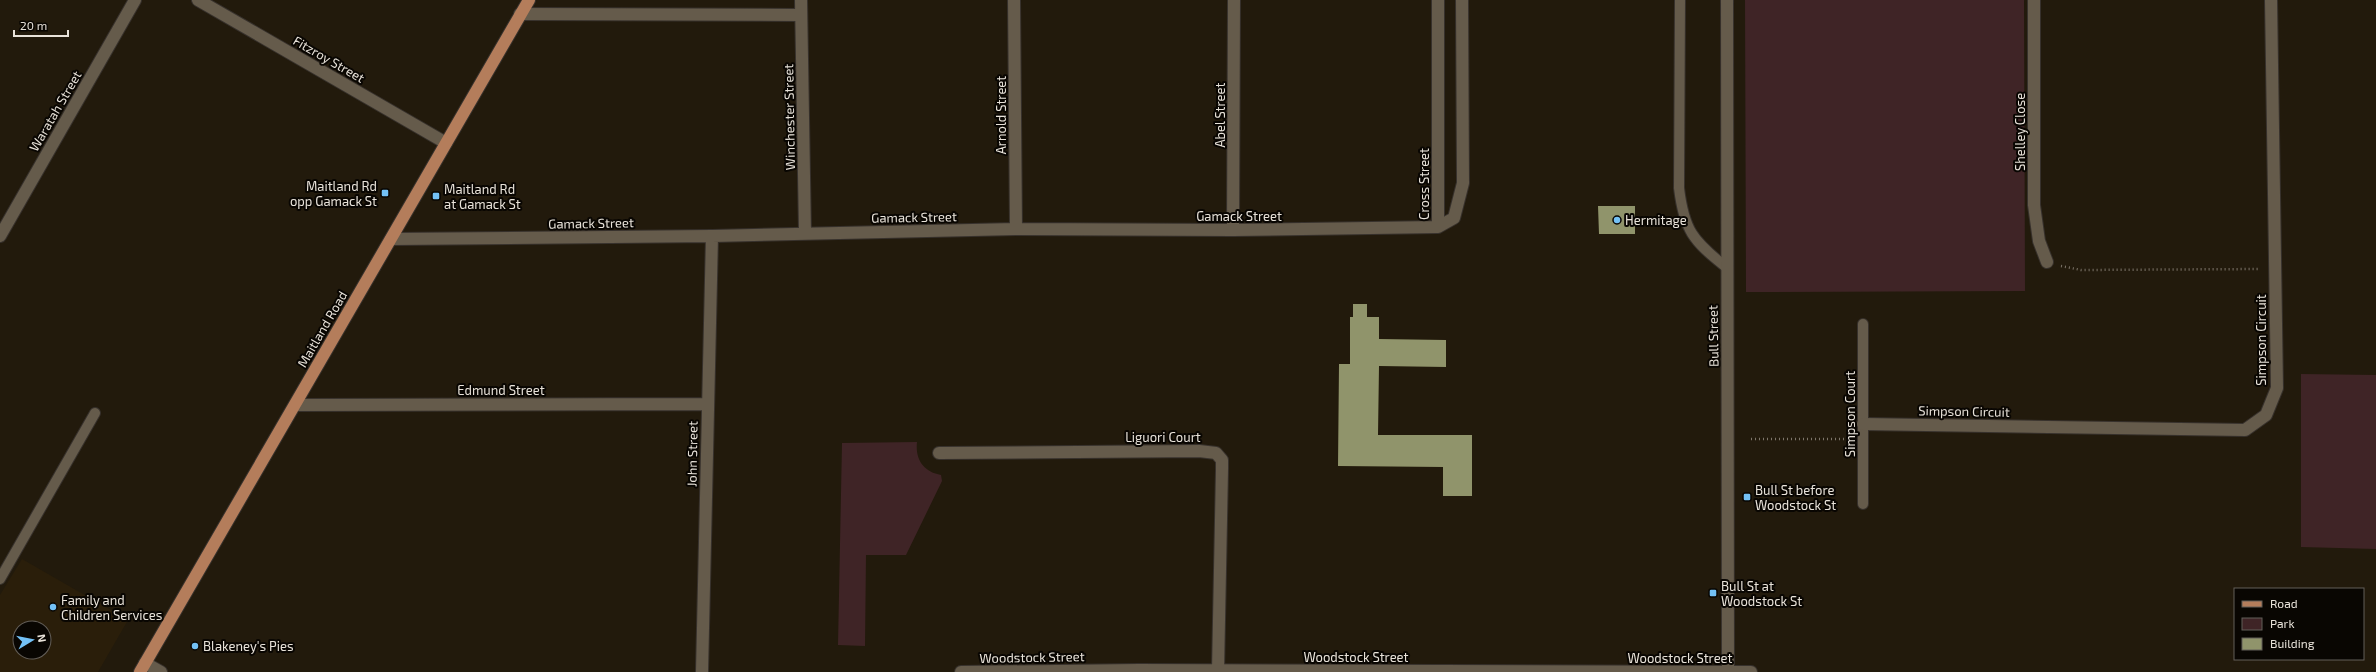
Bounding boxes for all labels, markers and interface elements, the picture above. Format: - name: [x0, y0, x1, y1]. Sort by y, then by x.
- scale bar: [14, 12, 68, 38]
- text: 20 m: [20, 18, 47, 32]
- street label: Fitzroy Street: [290, 32, 368, 86]
- street label: Winchester Street: [780, 64, 798, 170]
- street label: Waratah Street: [25, 68, 85, 154]
- street label: Arnold Street: [993, 76, 1009, 154]
- street label: Abel Street: [1212, 82, 1228, 148]
- street label: Shelley Close: [2012, 93, 2028, 171]
- street label: Cross Street: [1416, 148, 1432, 220]
- place label: Maitland Rd opp Gamack St: [290, 178, 377, 209]
- place label: Maitland Rd at Gamack St: [444, 181, 521, 212]
- marker: Maitland Rd opp Gamack St: [380, 188, 390, 198]
- marker: Maitland Rd at Gamack St: [431, 191, 441, 201]
- street label: Gamack Street: [871, 208, 957, 226]
- street label: Gamack Street: [1196, 208, 1282, 224]
- place label: Hermitage: [1625, 212, 1687, 228]
- street label: Gamack Street: [548, 214, 634, 232]
- marker: Hermitage: [1612, 215, 1622, 225]
- street label: Maitland Road: [294, 288, 350, 370]
- street label: Simpson Circuit: [2253, 294, 2269, 386]
- street label: Bull Street: [1704, 305, 1722, 367]
- street label: Simpson Court: [1842, 371, 1858, 457]
- street label: Edmund Street: [457, 382, 545, 398]
- street label: Simpson Circuit: [1918, 402, 2010, 420]
- street label: John Street: [683, 421, 701, 487]
- street label: Liguori Court: [1125, 429, 1201, 445]
- place label: Bull St before Woodstock St: [1755, 482, 1836, 513]
- marker: Bull St before Woodstock St: [1742, 492, 1752, 502]
- place label: Bull St at Woodstock St: [1721, 578, 1802, 609]
- marker: Bull St at Woodstock St: [1708, 588, 1718, 598]
- legend: [2234, 588, 2364, 660]
- place label: Family and Children Services: [61, 592, 162, 623]
- text: Road: [2270, 596, 2298, 610]
- marker: Family and Children Services: [48, 602, 58, 612]
- text: Park: [2270, 616, 2295, 630]
- north arrow: [12, 620, 52, 660]
- text: N: [35, 633, 49, 643]
- text: Building: [2270, 636, 2315, 650]
- place label: Blakeney's Pies: [203, 638, 294, 654]
- marker: Blakeney's Pies: [190, 641, 200, 651]
- street label: Woodstock Street: [979, 648, 1085, 666]
- street label: Woodstock Street: [1303, 649, 1409, 665]
- street label: Woodstock Street: [1627, 650, 1733, 666]

